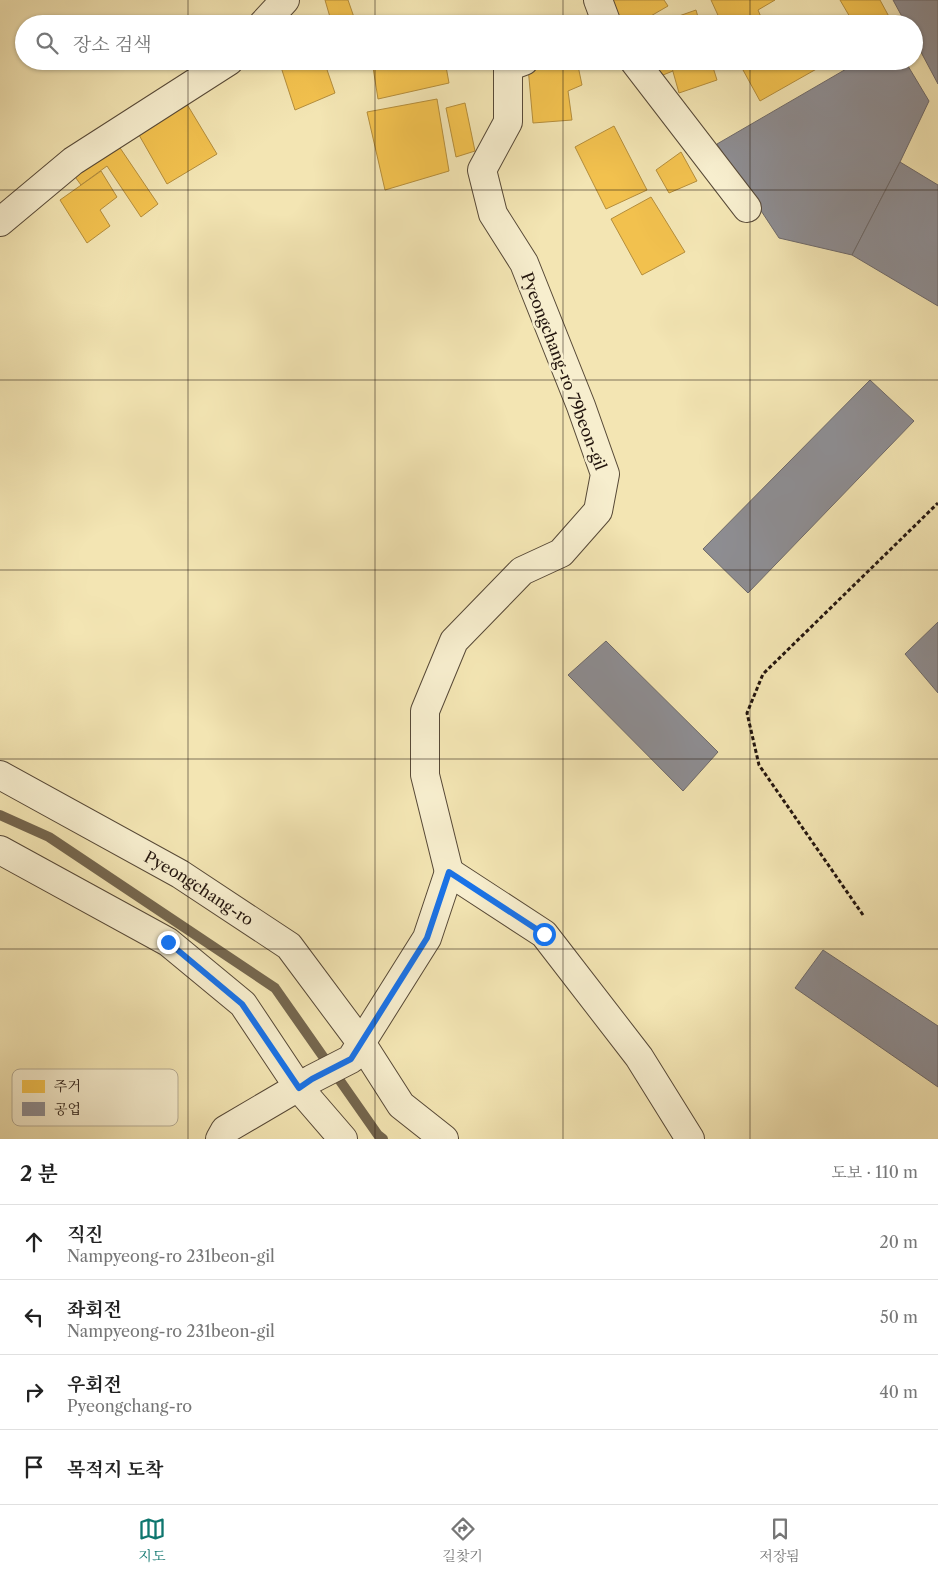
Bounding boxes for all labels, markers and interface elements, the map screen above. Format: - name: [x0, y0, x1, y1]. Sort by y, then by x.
- search box: [15, 15, 923, 70]
- icon: search: [33, 29, 61, 57]
- text: 장소 검색: [73, 33, 151, 56]
- street label: Pyeongchang-ro 79beon-gil: [517, 269, 611, 473]
- street label: Pyeongchang-ro: [141, 846, 258, 930]
- route start: [533, 923, 556, 946]
- route end: [157, 931, 180, 954]
- legend: [12, 1069, 178, 1126]
- text: 주거: [54, 1077, 81, 1095]
- text: 공업: [54, 1100, 81, 1118]
- text: 2 분: [20, 1161, 58, 1186]
- text: 도보 · 110 m: [831, 1162, 918, 1182]
- text: 직진: [67, 1223, 104, 1246]
- icon: ahead: [20, 1228, 48, 1256]
- text: 20 m: [879, 1232, 918, 1252]
- text: Nampyeong-ro 231beon-gil: [67, 1246, 275, 1266]
- text: 좌회전: [67, 1298, 122, 1321]
- icon: left: [20, 1303, 48, 1331]
- text: 50 m: [880, 1307, 918, 1327]
- text: Nampyeong-ro 231beon-gil: [67, 1321, 275, 1341]
- text: 우회전: [67, 1373, 122, 1396]
- icon: right: [20, 1378, 48, 1406]
- text: 40 m: [879, 1382, 918, 1402]
- text: Pyeongchang-ro: [67, 1396, 192, 1416]
- icon: arrive: [20, 1453, 48, 1481]
- text: 목적지 도착: [67, 1458, 164, 1481]
- tab: 지도: [138, 1515, 166, 1565]
- tab: 길찾기: [442, 1515, 483, 1565]
- tab: 저장됨: [759, 1515, 800, 1565]

